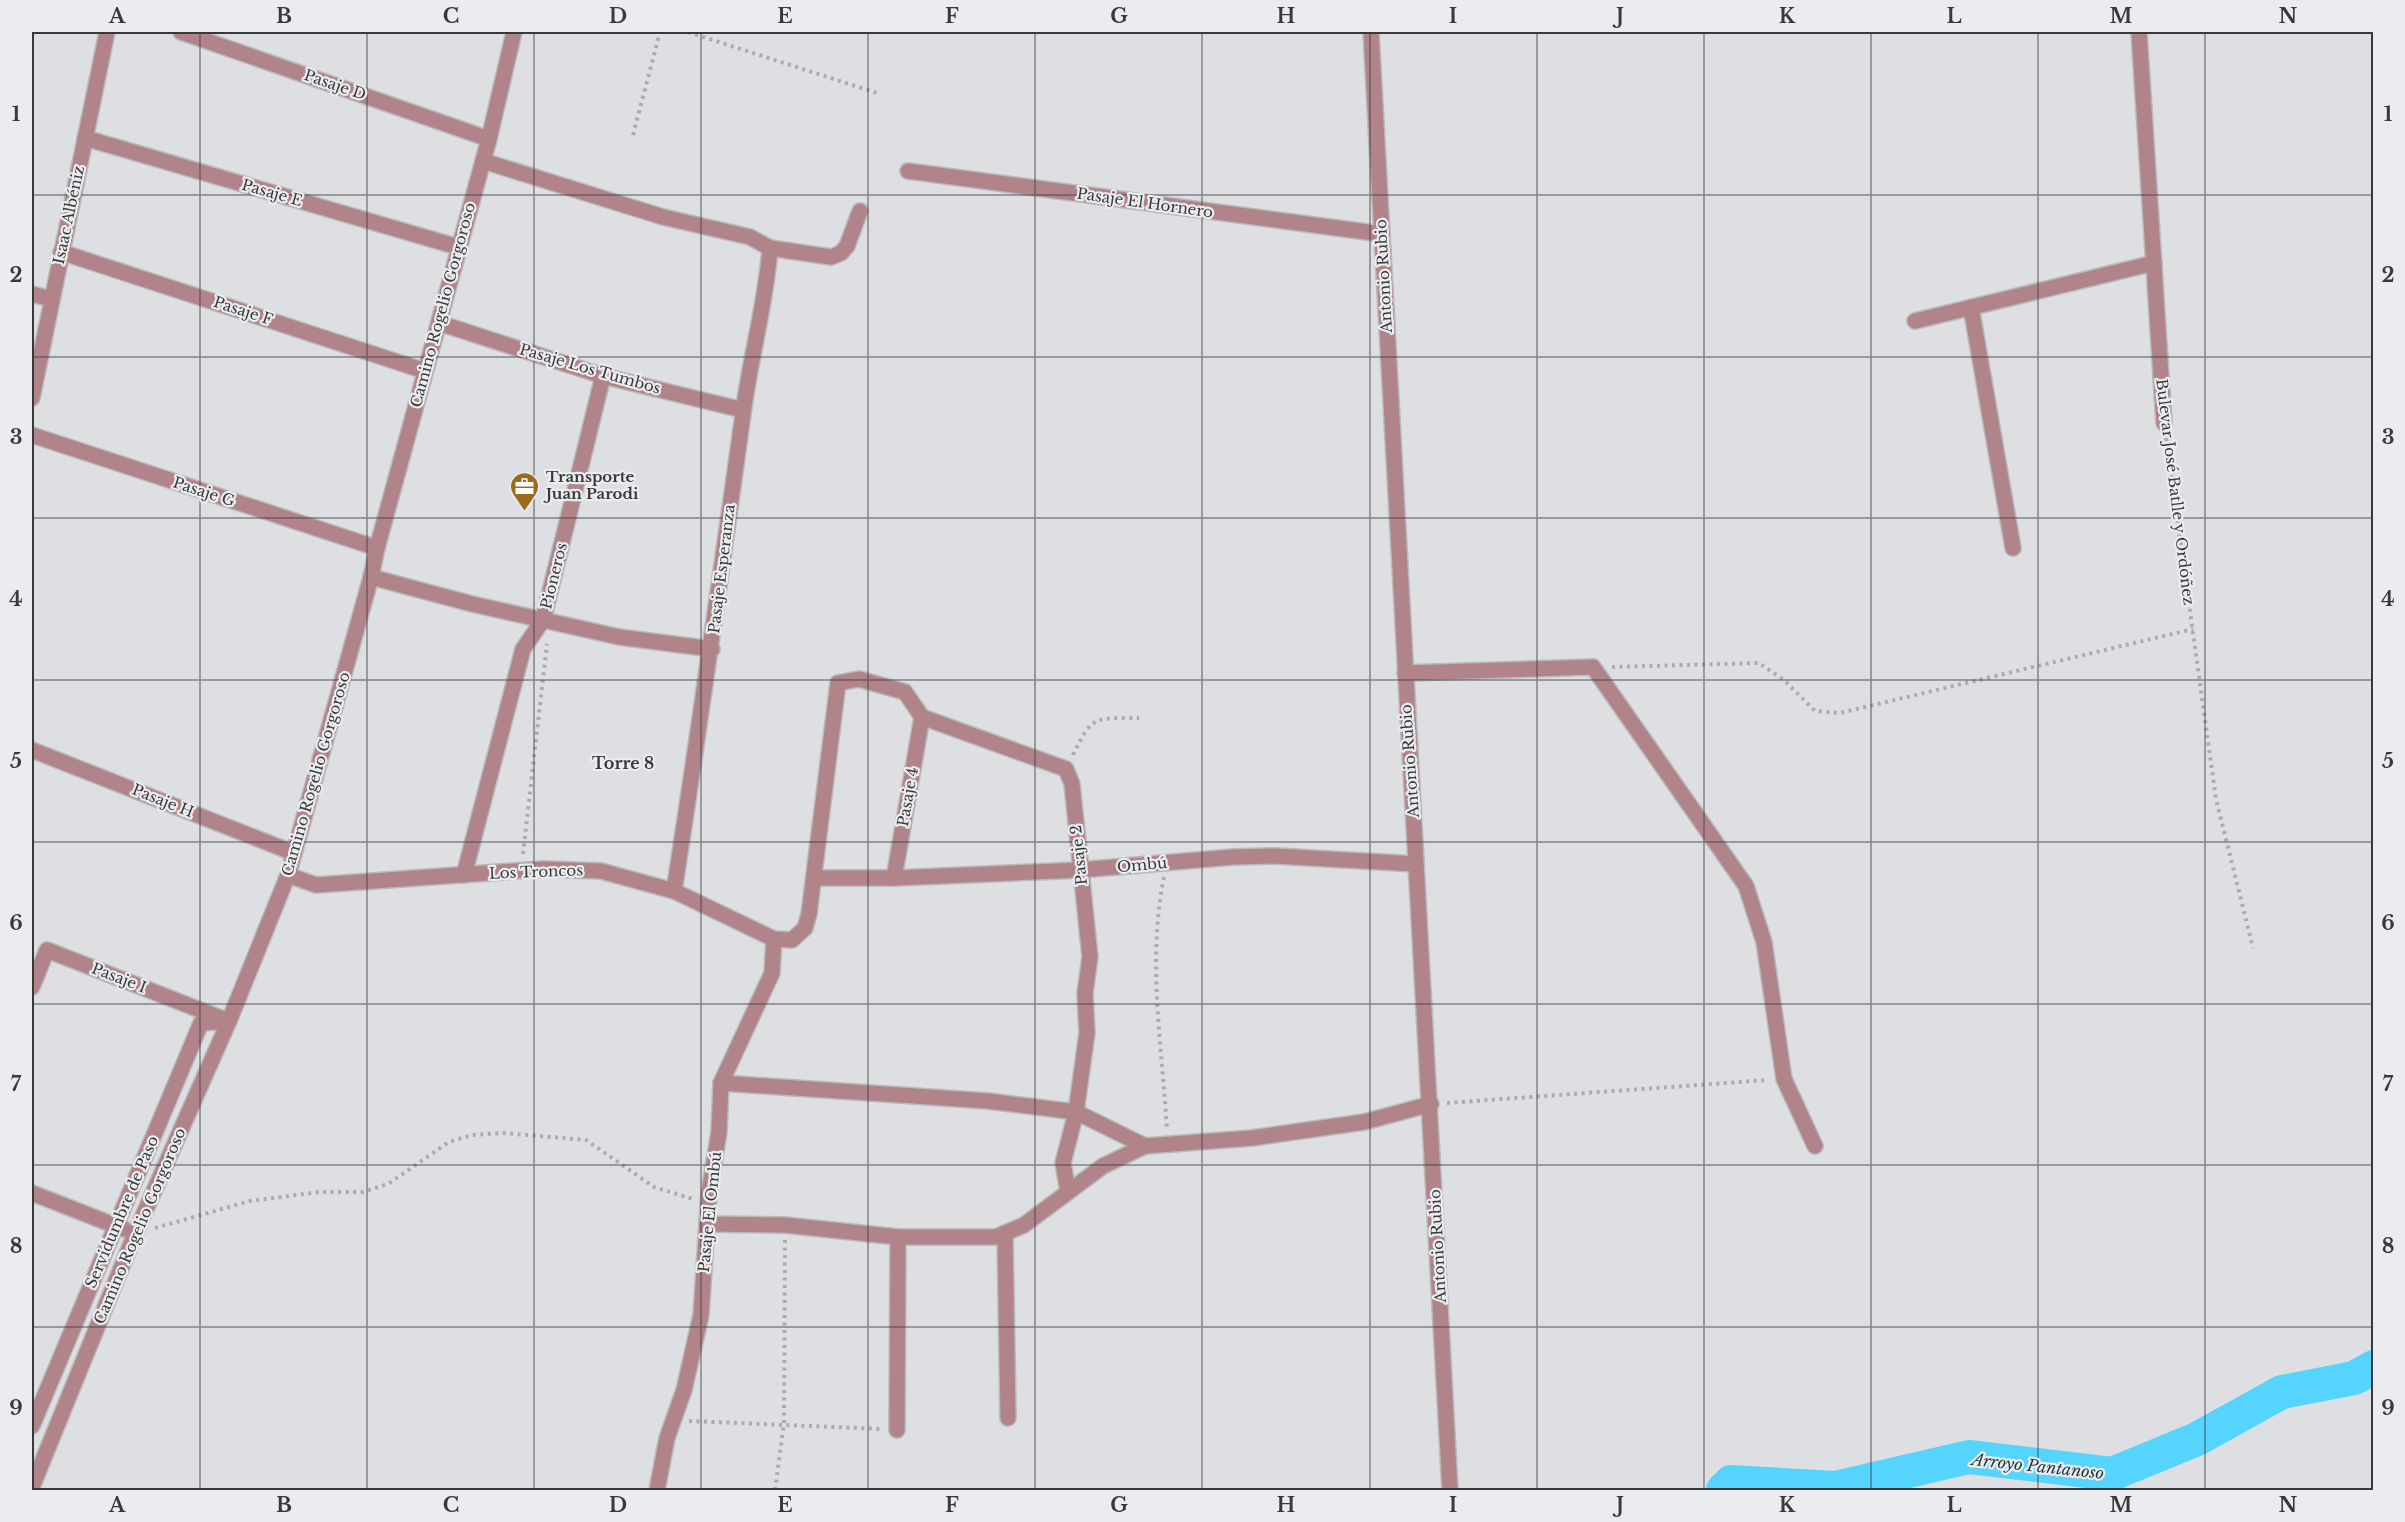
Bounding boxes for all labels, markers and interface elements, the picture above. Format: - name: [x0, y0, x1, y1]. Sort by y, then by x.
- text: A: [108, 4, 126, 28]
- text: B: [276, 4, 292, 28]
- text: C: [443, 4, 459, 28]
- text: D: [609, 4, 627, 28]
- text: E: [777, 4, 793, 28]
- text: F: [945, 4, 959, 28]
- text: G: [1110, 4, 1128, 28]
- text: H: [1277, 4, 1296, 28]
- text: I: [1449, 4, 1457, 28]
- text: J: [1612, 4, 1624, 28]
- text: K: [1779, 4, 1796, 28]
- text: L: [1946, 4, 1962, 28]
- text: M: [2110, 4, 2133, 28]
- text: N: [2279, 4, 2298, 28]
- street label: Pasaje D: [302, 65, 369, 104]
- text: 1: [12, 102, 21, 126]
- text: 1: [2384, 102, 2393, 126]
- street label: Isaac Albéniz: [49, 164, 88, 266]
- street label: Pasaje E: [240, 175, 305, 210]
- street label: Pasaje El Hornero: [1076, 184, 1215, 221]
- street label: Camino Rogelio Gorgoroso: [406, 200, 479, 409]
- street label: Antonio Rubio: [1371, 219, 1396, 334]
- text: 2: [9, 263, 23, 287]
- text: 2: [2381, 263, 2395, 287]
- street label: Pasaje F: [211, 292, 275, 329]
- street label: Pasaje Los Tumbos: [517, 339, 663, 398]
- street label: Bulevar José Batlle y Ordóñez: [2152, 378, 2199, 606]
- text: 3: [10, 425, 22, 449]
- text: 3: [2382, 425, 2394, 449]
- place label: Transporte Juan Parodi: [543, 467, 639, 503]
- office icon: Transporte Juan Parodi: [509, 470, 541, 512]
- street label: Pasaje G: [171, 473, 238, 510]
- street label: Pasaje Esperanza: [704, 503, 739, 635]
- street label: Pioneros: [536, 541, 571, 611]
- text: 4: [9, 587, 23, 611]
- text: 4: [2381, 587, 2395, 611]
- street label: Camino Rogelio Gorgoroso: [277, 670, 354, 878]
- street label: Antonio Rubio: [1396, 704, 1423, 819]
- text: 5: [10, 749, 22, 773]
- text: 5: [2382, 749, 2394, 773]
- district label: Torre 8: [592, 753, 654, 773]
- street label: Pasaje 4: [893, 766, 922, 828]
- street label: Pasaje H: [130, 780, 197, 822]
- street label: Pasaje 2: [1066, 824, 1091, 886]
- street label: Ombú: [1116, 853, 1168, 876]
- street label: Los Troncos: [489, 860, 584, 883]
- text: 6: [9, 911, 23, 935]
- text: 6: [2381, 911, 2395, 935]
- street label: Pasaje I: [89, 958, 149, 997]
- text: 7: [11, 1072, 22, 1096]
- text: 7: [2383, 1072, 2394, 1096]
- street label: Camino Rogelio Gorgoroso: [90, 1125, 190, 1327]
- street label: Servidumbre de Paso: [81, 1133, 162, 1291]
- street label: Pasaje El Ombú: [694, 1151, 725, 1273]
- street label: Antonio Rubio: [1425, 1189, 1450, 1304]
- text: 8: [10, 1234, 22, 1258]
- text: 8: [2382, 1234, 2394, 1258]
- text: 9: [9, 1396, 23, 1420]
- text: 9: [2381, 1396, 2395, 1420]
- water label: Arroyo Pantanoso: [1969, 1449, 2105, 1483]
- text: A: [108, 1493, 126, 1517]
- text: B: [276, 1493, 292, 1517]
- text: C: [443, 1493, 459, 1517]
- text: D: [609, 1493, 627, 1517]
- text: E: [777, 1493, 793, 1517]
- text: F: [945, 1493, 959, 1517]
- text: G: [1110, 1493, 1128, 1517]
- text: H: [1277, 1493, 1296, 1517]
- text: I: [1449, 1493, 1457, 1517]
- text: J: [1612, 1493, 1624, 1517]
- text: K: [1779, 1493, 1796, 1517]
- text: L: [1946, 1493, 1962, 1517]
- text: M: [2110, 1493, 2133, 1517]
- text: N: [2279, 1493, 2298, 1517]

